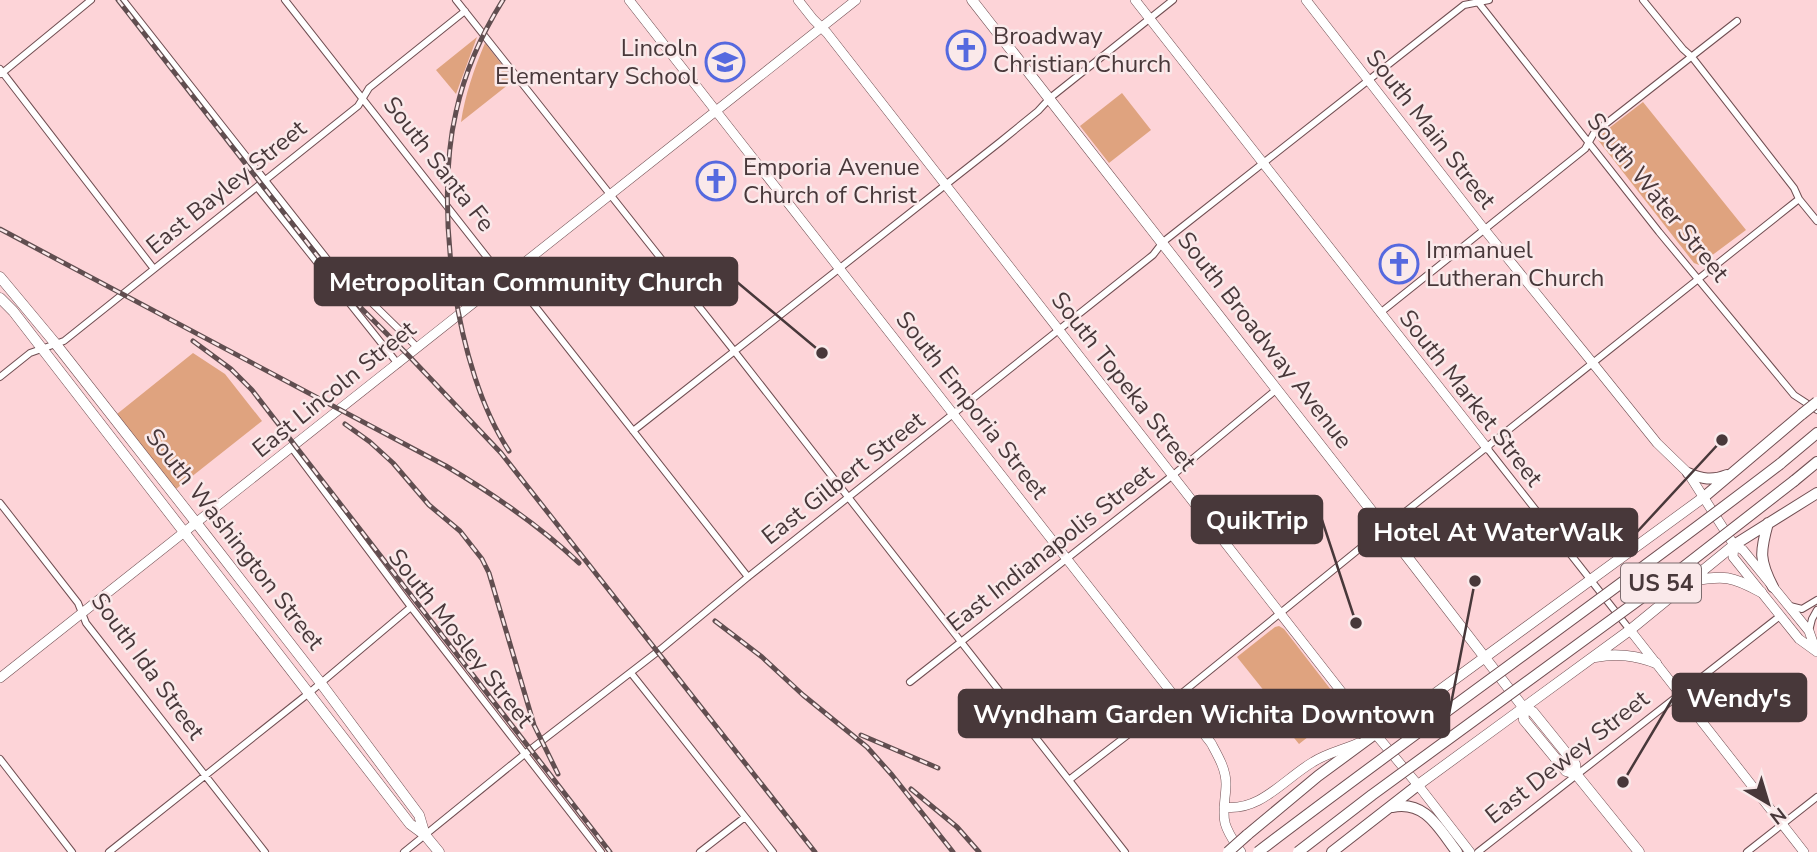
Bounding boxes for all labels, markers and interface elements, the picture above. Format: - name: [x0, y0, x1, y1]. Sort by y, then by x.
- place label: Broadway Christian Church: [993, 20, 1171, 80]
- church icon: Broadway Christian Church: [945, 29, 987, 71]
- place label: Lincoln Elementary School: [495, 32, 698, 92]
- school or university icon: Lincoln Elementary School: [704, 41, 746, 83]
- street label: South Main Street: [1359, 43, 1504, 216]
- street label: South Santa Fe: [376, 90, 502, 238]
- street label: South Water Street: [1580, 106, 1737, 289]
- street label: East Bayley Street: [139, 112, 313, 262]
- place label: Emporia Avenue Church of Christ: [743, 151, 920, 211]
- church icon: Emporia Avenue Church of Christ: [695, 160, 737, 202]
- street label: South Broadway Avenue: [1170, 225, 1360, 455]
- place label: Immanuel Lutheran Church: [1426, 234, 1604, 294]
- church icon: Immanuel Lutheran Church: [1378, 243, 1420, 285]
- callout: Metropolitan Community Church: [315, 258, 737, 305]
- text: Metropolitan Community Church: [329, 265, 723, 300]
- street label: South Topeka Street: [1044, 285, 1204, 478]
- street label: South Market Street: [1392, 303, 1550, 493]
- street label: South Emporia Street: [889, 304, 1056, 506]
- street label: East Lincoln Street: [246, 313, 423, 465]
- street label: East Gilbert Street: [755, 404, 932, 552]
- street label: South Washington Street: [138, 422, 332, 657]
- street label: East Indianapolis Street: [940, 457, 1160, 639]
- callout: QuikTrip: [1192, 496, 1322, 543]
- text: QuikTrip: [1206, 503, 1308, 538]
- callout: Hotel At WaterWalk: [1359, 509, 1637, 556]
- text: Hotel At WaterWalk: [1373, 515, 1624, 550]
- street label: South Mosley Street: [381, 542, 541, 735]
- road number: US 54: [1621, 564, 1701, 603]
- street label: South Ida Street: [84, 586, 213, 746]
- callout: Wendy's: [1673, 674, 1806, 721]
- text: Wendy's: [1687, 681, 1791, 716]
- street label: East Dewey Street: [1479, 683, 1656, 831]
- callout: Wyndham Garden Wichita Downtown: [959, 690, 1449, 737]
- text: Wyndham Garden Wichita Downtown: [973, 697, 1435, 732]
- north arrow: [1733, 768, 1803, 838]
- text: N: [1764, 801, 1791, 830]

